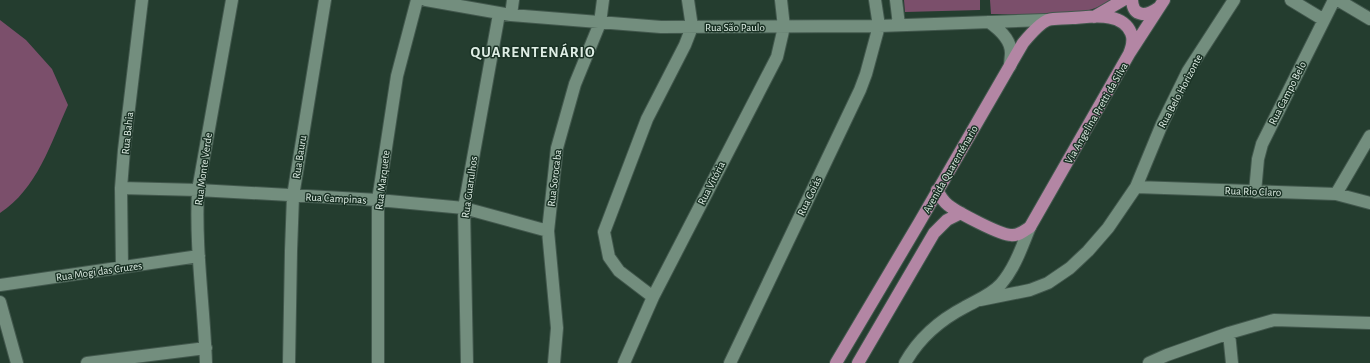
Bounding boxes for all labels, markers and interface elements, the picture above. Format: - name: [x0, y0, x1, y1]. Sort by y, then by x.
- street label: Rua São Paulo: [705, 22, 765, 33]
- district label: QUARENTENÁRIO: [470, 43, 596, 60]
- street label: Rua Belo Horizonte: [1156, 53, 1204, 130]
- street label: Rua Campo Belo: [1267, 60, 1308, 127]
- street label: Via Angelina Pretti da Silva: [1063, 61, 1130, 166]
- street label: Rua Bahia: [120, 111, 135, 155]
- street label: Avenida Quarenténario: [921, 124, 980, 215]
- street label: Rua Monte Verde: [193, 132, 214, 206]
- street label: Rua Bauru: [291, 134, 308, 180]
- street label: Rua Sorocaba: [546, 149, 563, 207]
- street label: Rua Marquete: [373, 150, 392, 211]
- street label: Rua Guarulhos: [460, 155, 479, 219]
- street label: Rua Vitória: [696, 160, 727, 207]
- street label: Rua Goiás: [795, 175, 824, 218]
- street label: Rua Rio Claro: [1224, 185, 1282, 198]
- street label: Rua Campinas: [305, 191, 367, 206]
- street label: Rua Mogi das Cruzes: [55, 260, 143, 283]

